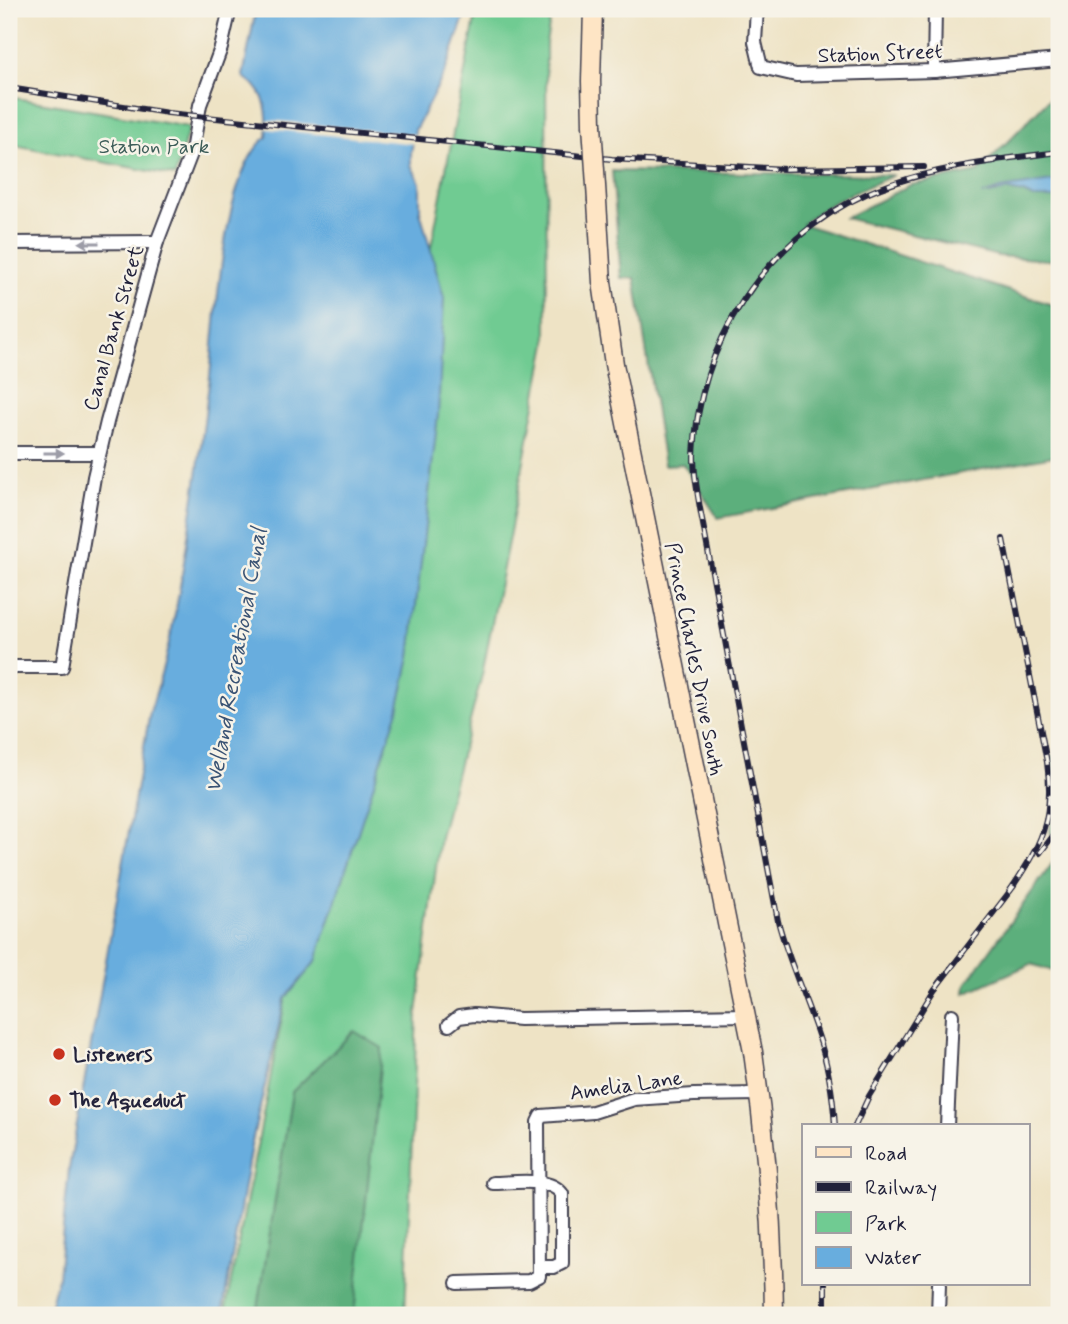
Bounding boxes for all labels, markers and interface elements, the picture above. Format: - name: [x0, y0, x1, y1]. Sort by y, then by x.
- street label: Station Street: [817, 38, 943, 70]
- park label: Station Park: [99, 133, 210, 161]
- one-way arrow: [78, 237, 100, 249]
- street label: Canal Bank Street: [77, 242, 151, 414]
- one-way arrow: [43, 447, 65, 459]
- water label: Welland Recreational Canal: [199, 523, 275, 795]
- street label: Prince Charles Drive South: [658, 540, 730, 778]
- place label: Listeners: [73, 1041, 153, 1069]
- marker: Listeners: [51, 1046, 67, 1062]
- street label: Amelia Lane: [568, 1064, 684, 1108]
- place label: The Aqueduct: [69, 1087, 186, 1115]
- marker: The Aqueduct: [47, 1092, 63, 1108]
- legend: [802, 1124, 1030, 1286]
- text: Road: [865, 1140, 907, 1168]
- text: Railway: [865, 1174, 937, 1202]
- text: Park: [865, 1210, 907, 1238]
- text: Water: [865, 1244, 921, 1272]

